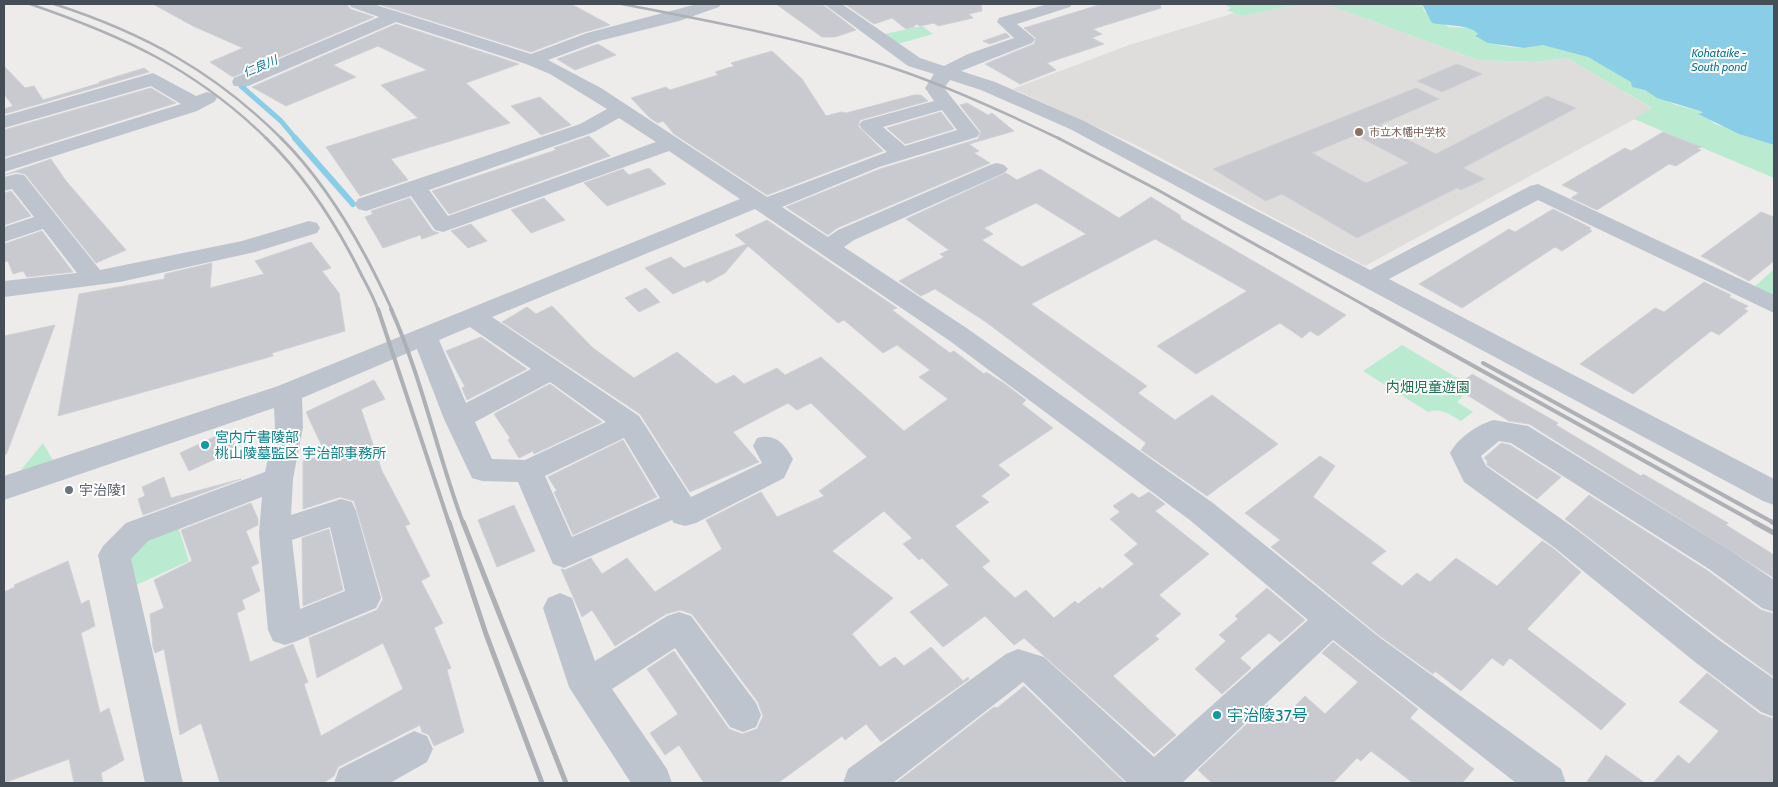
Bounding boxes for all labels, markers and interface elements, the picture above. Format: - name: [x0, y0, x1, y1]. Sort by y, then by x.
- water label: Kohataike - South pond: [1691, 45, 1748, 74]
- water label: 仁良川: [240, 51, 281, 80]
- place label: 市立木幡中学校: [1369, 125, 1446, 139]
- marker: 市立木幡中学校: [1353, 126, 1365, 138]
- park label: 内畑児童遊園: [1386, 378, 1470, 396]
- place label: 宮内庁書陵部 桃山陵墓監区 宇治部事務所: [215, 428, 386, 462]
- marker: 宮内庁書陵部 桃山陵墓監区 宇治部事務所: [199, 439, 211, 451]
- place label: 宇治陵1: [79, 481, 126, 499]
- marker: 宇治陵1: [63, 484, 75, 496]
- place label: 宇治陵37号: [1227, 706, 1308, 725]
- marker: 宇治陵37号: [1211, 709, 1223, 721]

